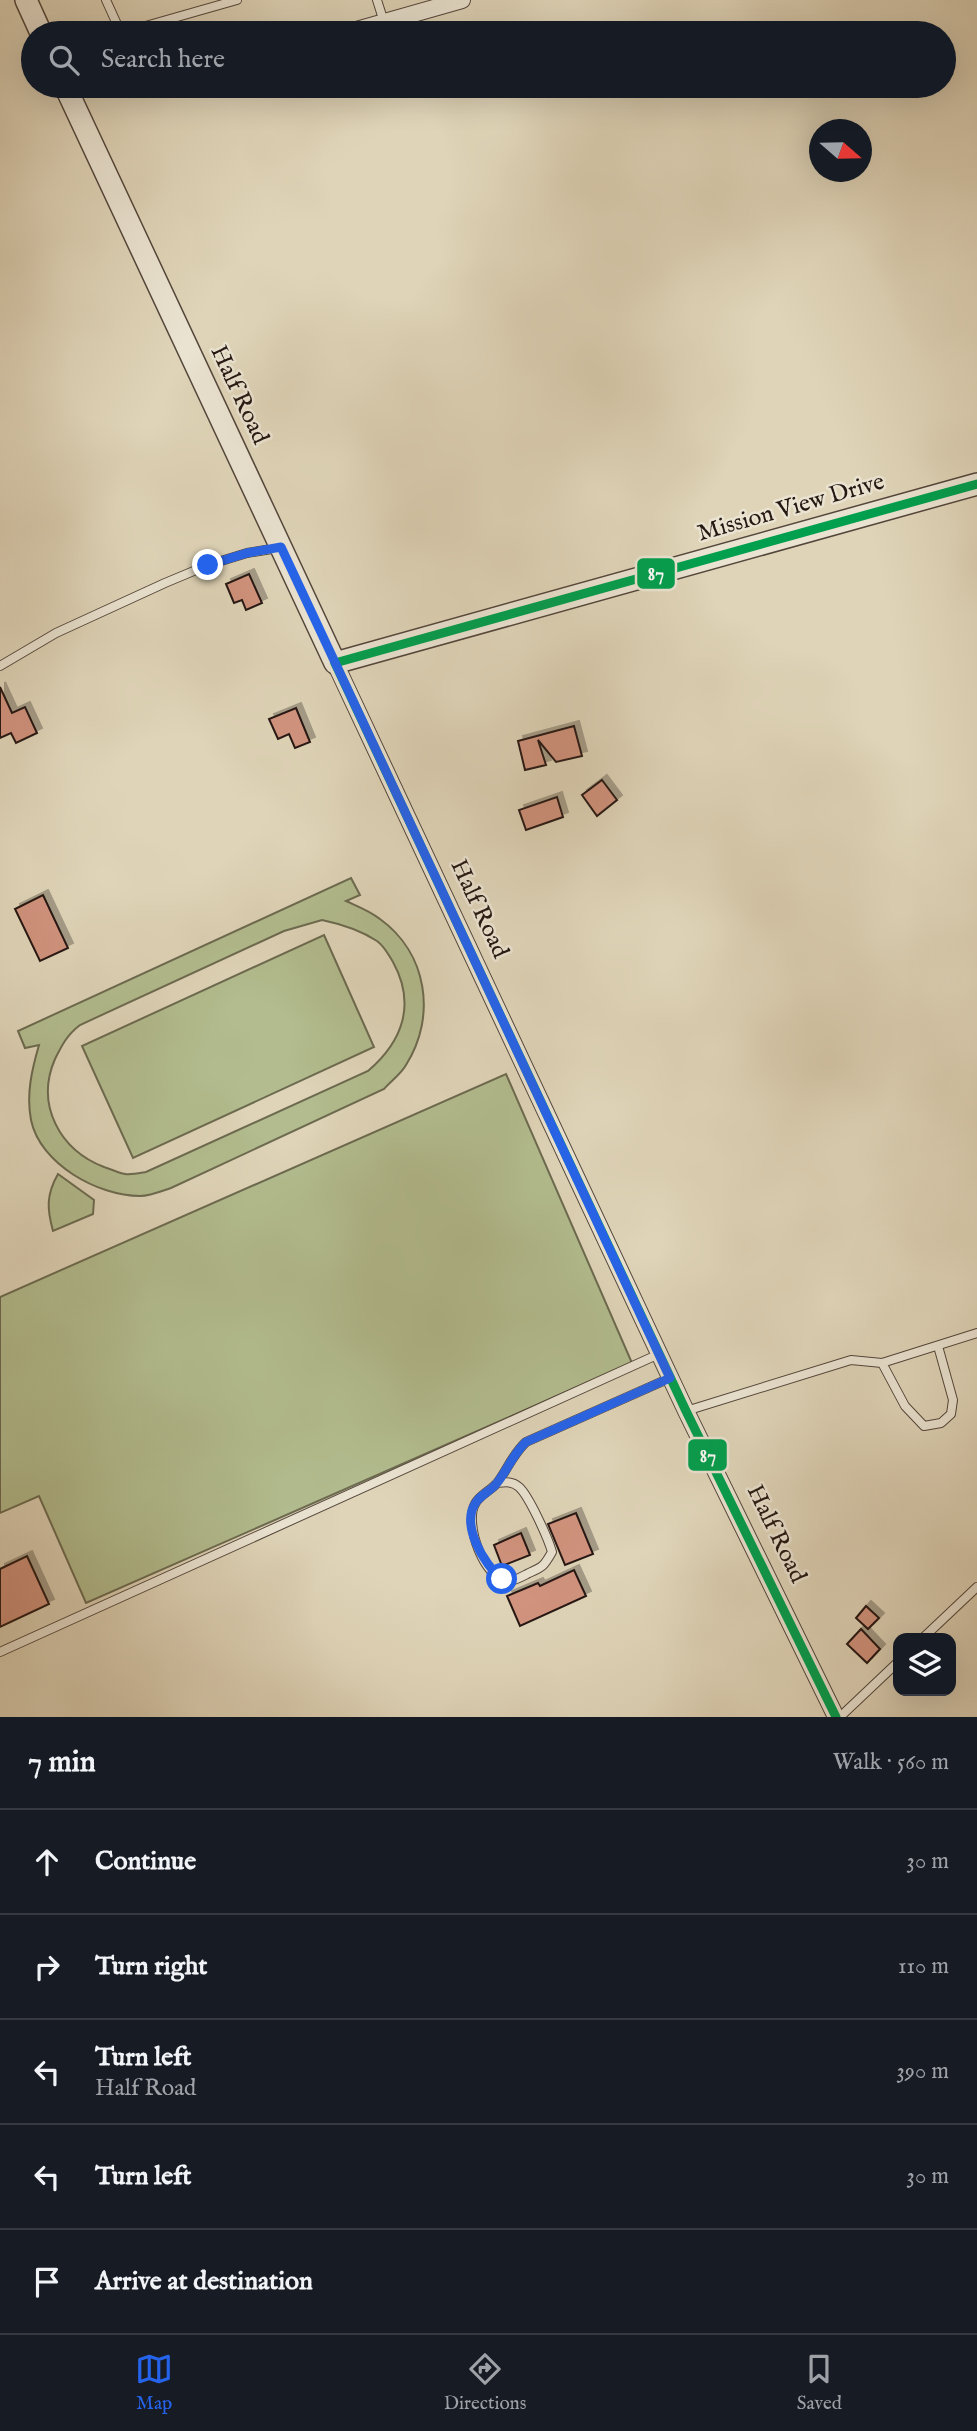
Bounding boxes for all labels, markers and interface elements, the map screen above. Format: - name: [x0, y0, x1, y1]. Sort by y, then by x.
- search box: [21, 21, 956, 98]
- icon: search: [45, 41, 83, 79]
- text: Search here: [101, 43, 225, 76]
- north arrow: [809, 119, 872, 182]
- street label: Half Road: [203, 341, 275, 450]
- street label: Mission View Drive: [694, 467, 888, 549]
- route end: [192, 549, 223, 580]
- line badge: 87: [636, 557, 676, 590]
- text: 87: [648, 563, 664, 587]
- street label: Half Road: [443, 855, 515, 964]
- line badge: 87: [687, 1438, 728, 1472]
- text: 87: [700, 1445, 716, 1469]
- street label: Half Road: [739, 1480, 813, 1589]
- route start: [486, 1563, 517, 1594]
- map controls: [893, 1633, 956, 1696]
- button: layers: [893, 1633, 956, 1696]
- text: 7 min: [28, 1744, 96, 1782]
- text: Walk · 560 m: [833, 1748, 949, 1777]
- icon: ahead: [28, 1843, 66, 1881]
- text: Continue: [95, 1845, 196, 1878]
- text: 30 m: [906, 1847, 949, 1876]
- icon: right: [28, 1948, 66, 1986]
- text: Turn right: [95, 1950, 208, 1983]
- text: 110 m: [898, 1952, 949, 1981]
- text: Turn left: [95, 2041, 192, 2074]
- icon: left: [28, 2053, 66, 2091]
- text: 390 m: [896, 2057, 949, 2086]
- text: Half Road: [95, 2074, 196, 2103]
- icon: left: [28, 2158, 66, 2196]
- text: Turn left: [95, 2160, 192, 2193]
- text: 30 m: [906, 2162, 949, 2191]
- icon: arrive: [28, 2263, 66, 2301]
- text: Arrive at destination: [95, 2265, 313, 2298]
- tab: Map: [135, 2350, 173, 2416]
- tab: Directions: [444, 2350, 526, 2416]
- tab: Saved: [797, 2350, 842, 2416]

